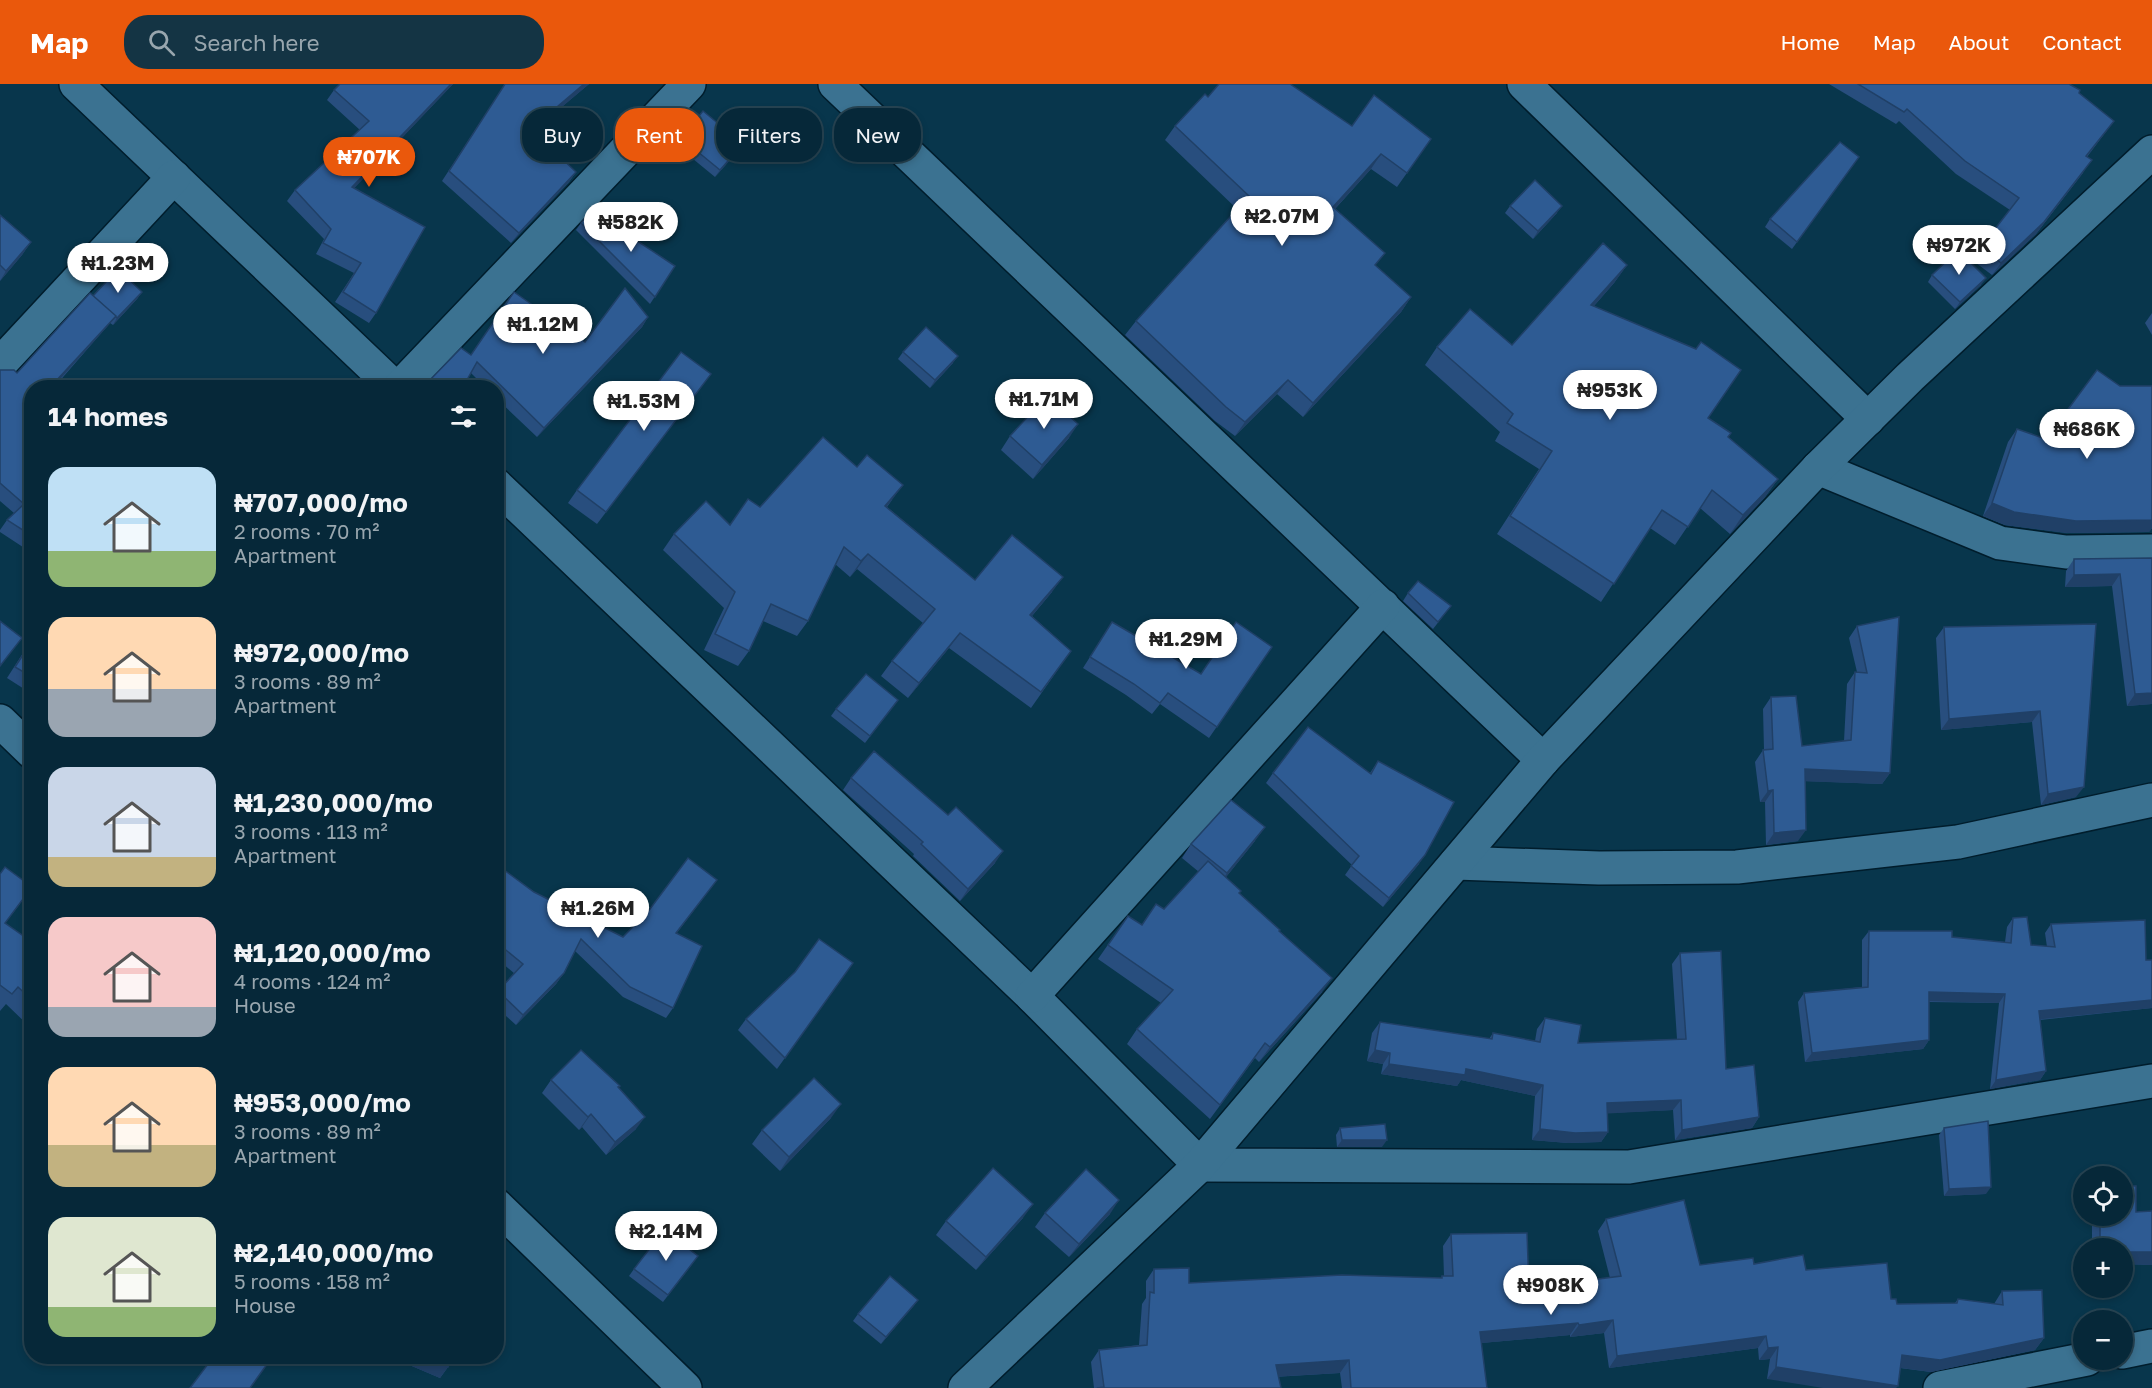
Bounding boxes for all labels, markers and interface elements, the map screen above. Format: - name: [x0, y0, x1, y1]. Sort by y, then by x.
- search box: [124, 15, 544, 69]
- text: Map: [30, 26, 88, 59]
- icon: search: [145, 26, 178, 59]
- text: Search here: [193, 29, 319, 56]
- text: Home: [1780, 29, 1840, 55]
- text: Map: [1873, 29, 1916, 55]
- text: About: [1949, 29, 2009, 55]
- text: Contact: [2042, 29, 2122, 55]
- chip: Buy: [522, 108, 603, 162]
- chip: Rent: [615, 108, 704, 162]
- chip: Filters: [716, 108, 822, 162]
- chip: New: [834, 108, 921, 162]
- pin: ₦707K: [327, 137, 411, 188]
- text: ₦707K: [337, 144, 401, 168]
- pin: ₦2.07M: [1233, 196, 1331, 247]
- pin: ₦582K: [589, 202, 673, 253]
- text: ₦2.07M: [1245, 203, 1319, 227]
- text: ₦582K: [598, 209, 664, 233]
- pin: ₦972K: [1917, 225, 2001, 276]
- text: ₦972K: [1927, 232, 1991, 256]
- pin: ₦1.23M: [69, 243, 167, 294]
- text: ₦1.23M: [81, 250, 155, 274]
- pin: ₦1.12M: [494, 304, 592, 355]
- text: ₦1.12M: [507, 311, 579, 335]
- pin: ₦953K: [1568, 370, 1652, 421]
- text: ₦953K: [1577, 377, 1643, 401]
- pin: ₦1.71M: [995, 379, 1093, 430]
- pin: ₦1.53M: [595, 381, 693, 432]
- text: ₦1.71M: [1009, 386, 1079, 410]
- text: ₦1.53M: [607, 388, 681, 412]
- icon: filters: [447, 400, 480, 433]
- text: 14 homes: [48, 401, 168, 432]
- pin: ₦686K: [2045, 409, 2129, 460]
- text: ₦686K: [2053, 416, 2121, 440]
- text: ₦707,000/mo: [234, 487, 408, 518]
- icon: home: [96, 491, 168, 563]
- text: 2 rooms · 70 m²: [234, 519, 379, 543]
- text: Apartment: [234, 543, 337, 567]
- pin: ₦1.29M: [1137, 619, 1235, 670]
- text: ₦1.29M: [1149, 626, 1223, 650]
- text: ₦972,000/mo: [234, 637, 409, 668]
- icon: home: [96, 641, 168, 713]
- text: 3 rooms · 89 m²: [234, 669, 381, 693]
- text: Apartment: [234, 693, 337, 717]
- text: ₦1,230,000/mo: [234, 787, 433, 818]
- icon: home: [96, 791, 168, 863]
- text: 3 rooms · 113 m²: [234, 819, 388, 843]
- text: Apartment: [234, 843, 337, 867]
- pin: ₦1.26M: [549, 888, 647, 939]
- text: ₦1.26M: [561, 895, 635, 919]
- text: ₦1,120,000/mo: [234, 937, 431, 968]
- icon: home: [96, 941, 168, 1013]
- text: 4 rooms · 124 m²: [234, 969, 391, 993]
- text: House: [234, 993, 296, 1017]
- text: ₦953,000/mo: [234, 1087, 411, 1118]
- icon: home: [96, 1091, 168, 1163]
- text: 3 rooms · 89 m²: [234, 1119, 381, 1143]
- text: Apartment: [234, 1143, 337, 1167]
- map controls: [2073, 1166, 2133, 1370]
- button: locate: [2073, 1166, 2133, 1226]
- pin: ₦2.14M: [617, 1211, 715, 1262]
- text: ₦2.14M: [629, 1218, 703, 1242]
- text: ₦2,140,000/mo: [234, 1237, 433, 1268]
- button: +: [2073, 1238, 2133, 1298]
- icon: home: [96, 1241, 168, 1313]
- pin: ₦908K: [1509, 1265, 1593, 1316]
- text: 5 rooms · 158 m²: [234, 1269, 390, 1293]
- text: ₦908K: [1517, 1272, 1585, 1296]
- text: House: [234, 1293, 296, 1317]
- button: −: [2073, 1310, 2133, 1370]

